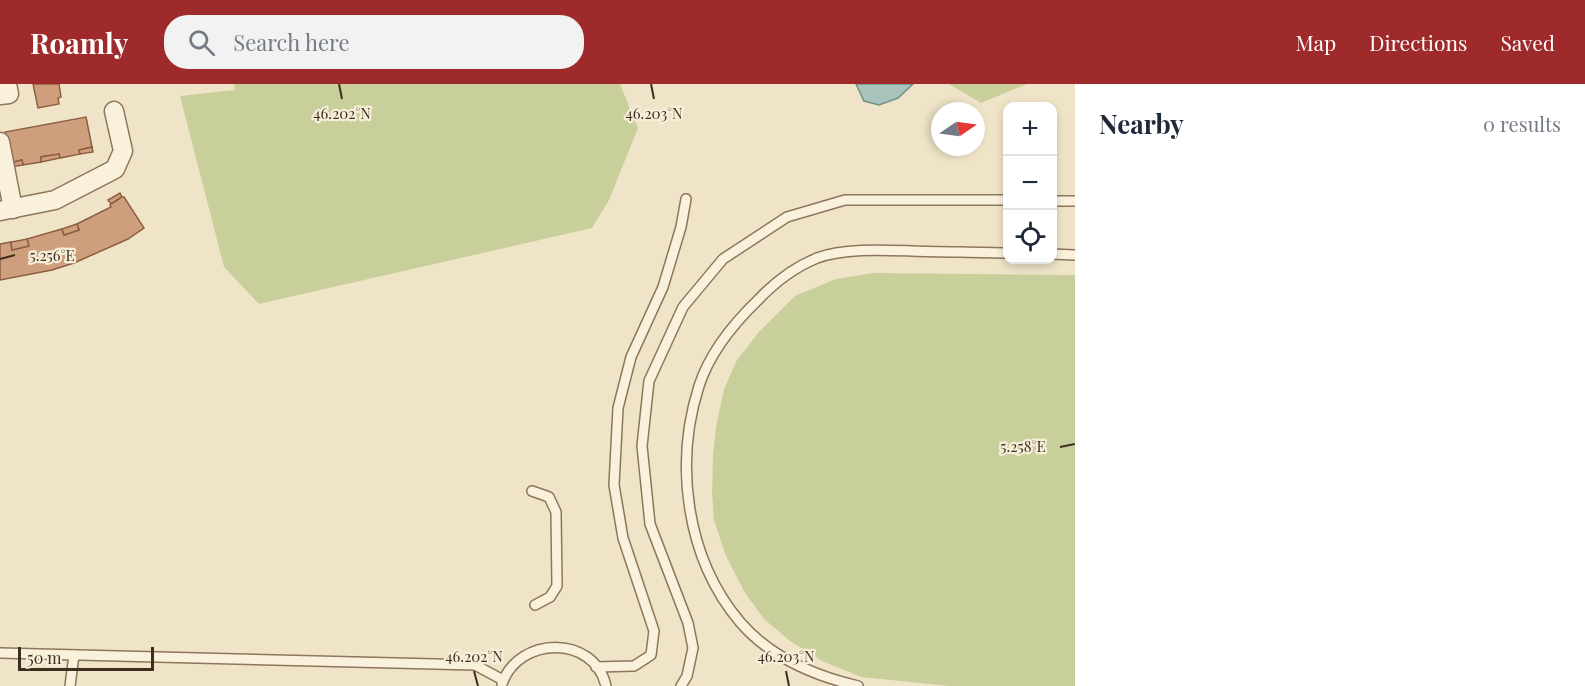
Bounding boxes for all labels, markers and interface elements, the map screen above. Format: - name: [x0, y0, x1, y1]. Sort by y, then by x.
- search box: [164, 15, 584, 69]
- text: Roamly: [30, 24, 128, 61]
- icon: search: [185, 26, 218, 59]
- text: Search here: [233, 27, 350, 57]
- text: Map: [1295, 28, 1336, 56]
- text: Directions: [1369, 28, 1467, 56]
- text: Saved: [1500, 28, 1555, 56]
- north arrow: [931, 102, 985, 156]
- map controls: [1003, 102, 1057, 264]
- button: +: [1003, 102, 1057, 156]
- text: 46.202°N: [313, 103, 371, 123]
- text: 46.203°N: [625, 103, 683, 123]
- text: Nearby: [1099, 106, 1184, 141]
- text: 0 results: [1483, 110, 1561, 137]
- button: −: [1003, 156, 1057, 210]
- button: locate: [1003, 210, 1057, 264]
- text: 5.256°E: [29, 245, 75, 265]
- text: 5.258°E: [1000, 436, 1046, 456]
- scale bar: [18, 644, 154, 672]
- text: 46.202°N: [445, 646, 503, 666]
- text: 46.203°N: [757, 646, 815, 666]
- text: 50 m: [27, 647, 61, 668]

